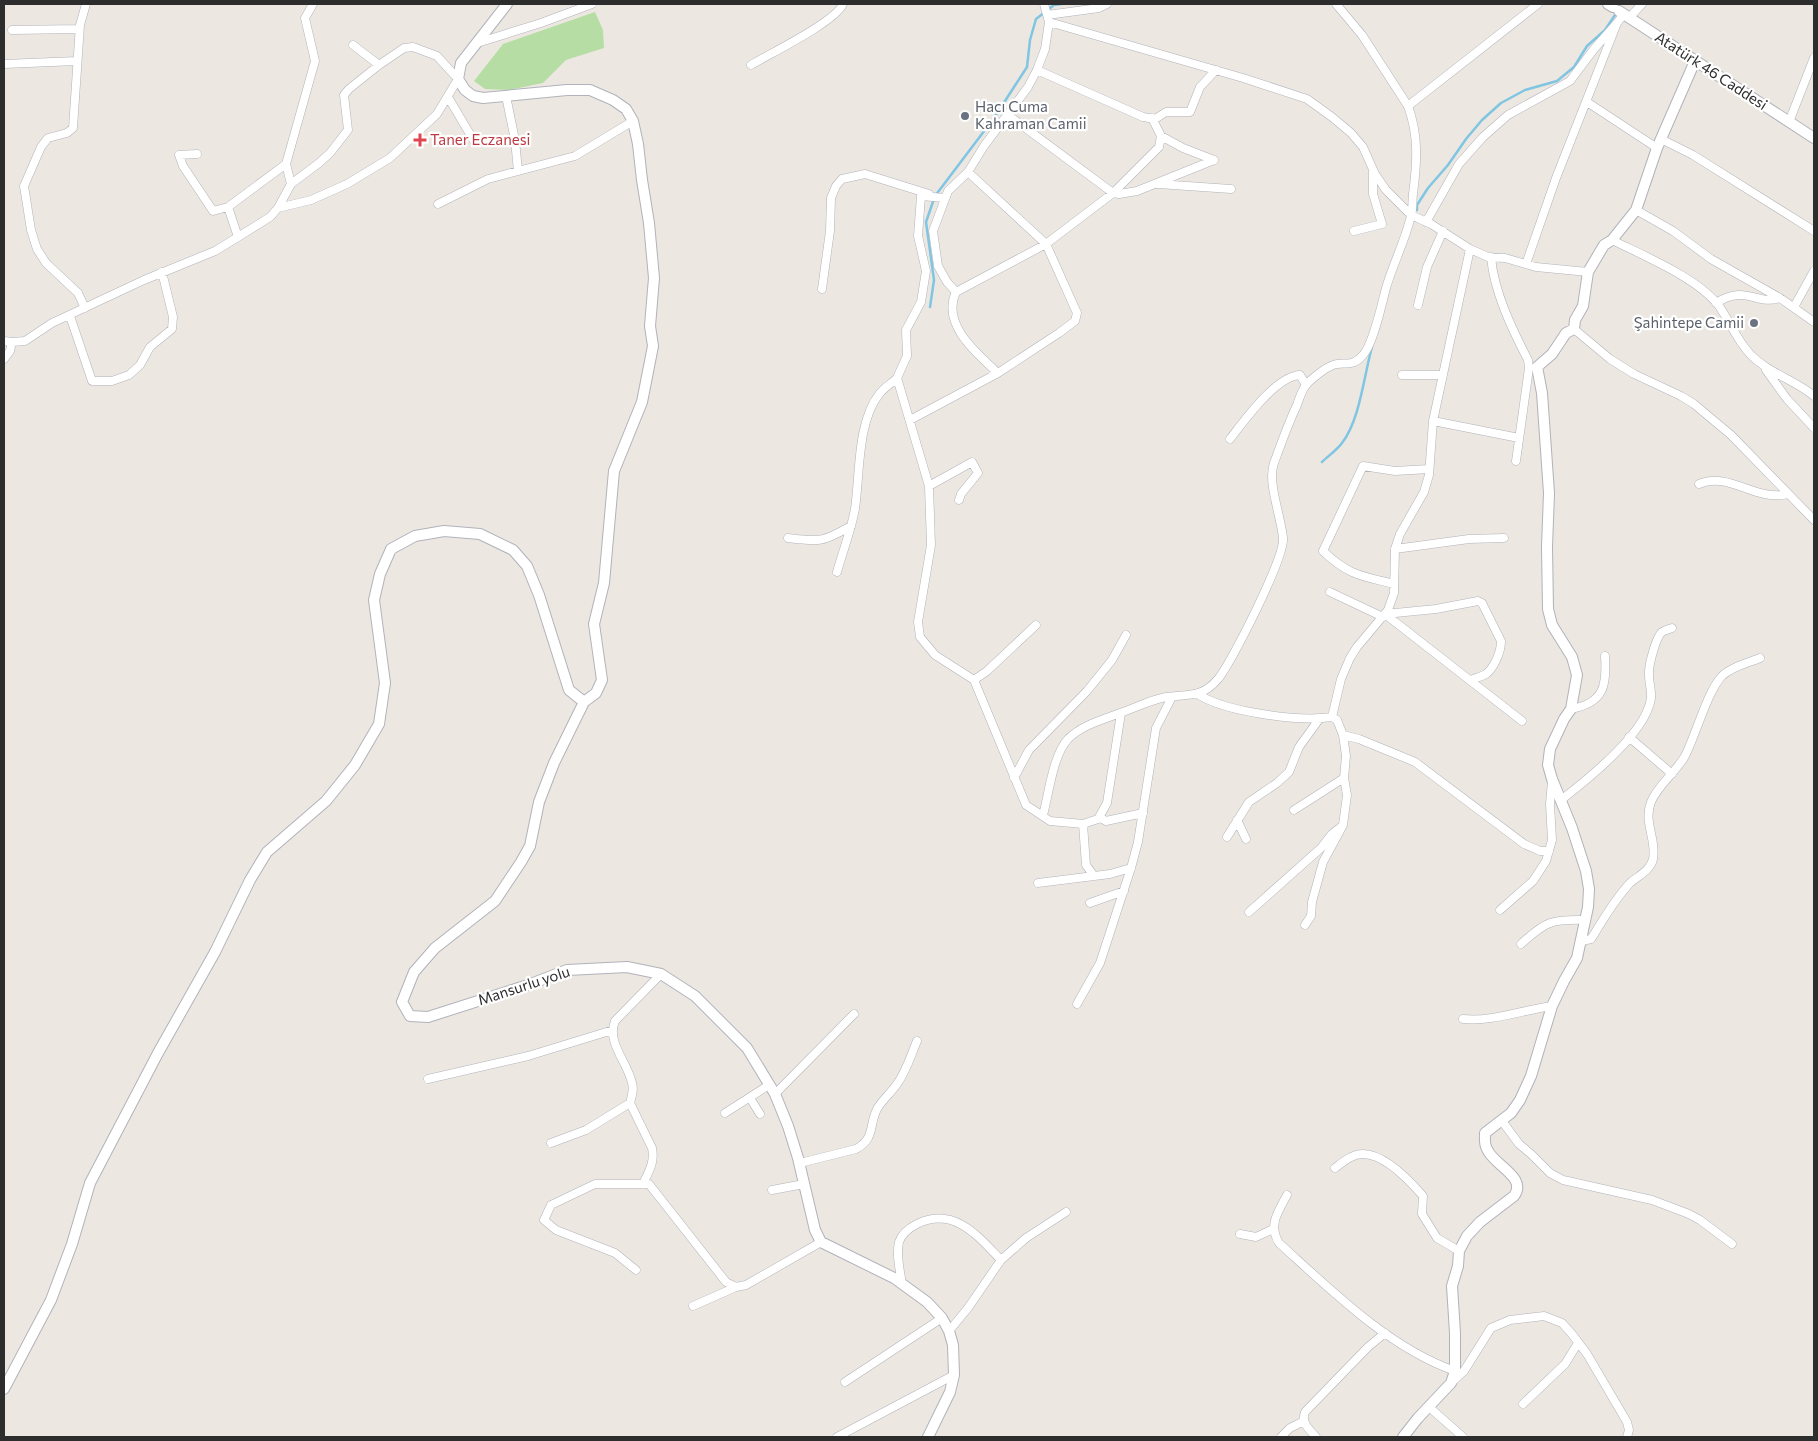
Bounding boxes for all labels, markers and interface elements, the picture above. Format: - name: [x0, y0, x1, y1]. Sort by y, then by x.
- street label: Atatürk 46 Caddesi: [1652, 27, 1771, 113]
- place label: Hacı Cuma Kahraman Camii: [975, 97, 1087, 132]
- marker: Hacı Cuma Kahraman Camii: [959, 110, 971, 122]
- place label: Taner Eczanesi: [430, 130, 530, 148]
- marker: Taner Eczanesi: [414, 134, 426, 146]
- place label: Şahintepe Camii: [1634, 313, 1744, 331]
- marker: Şahintepe Camii: [1748, 317, 1760, 329]
- street label: Mansurlu yolu: [475, 962, 572, 1008]

